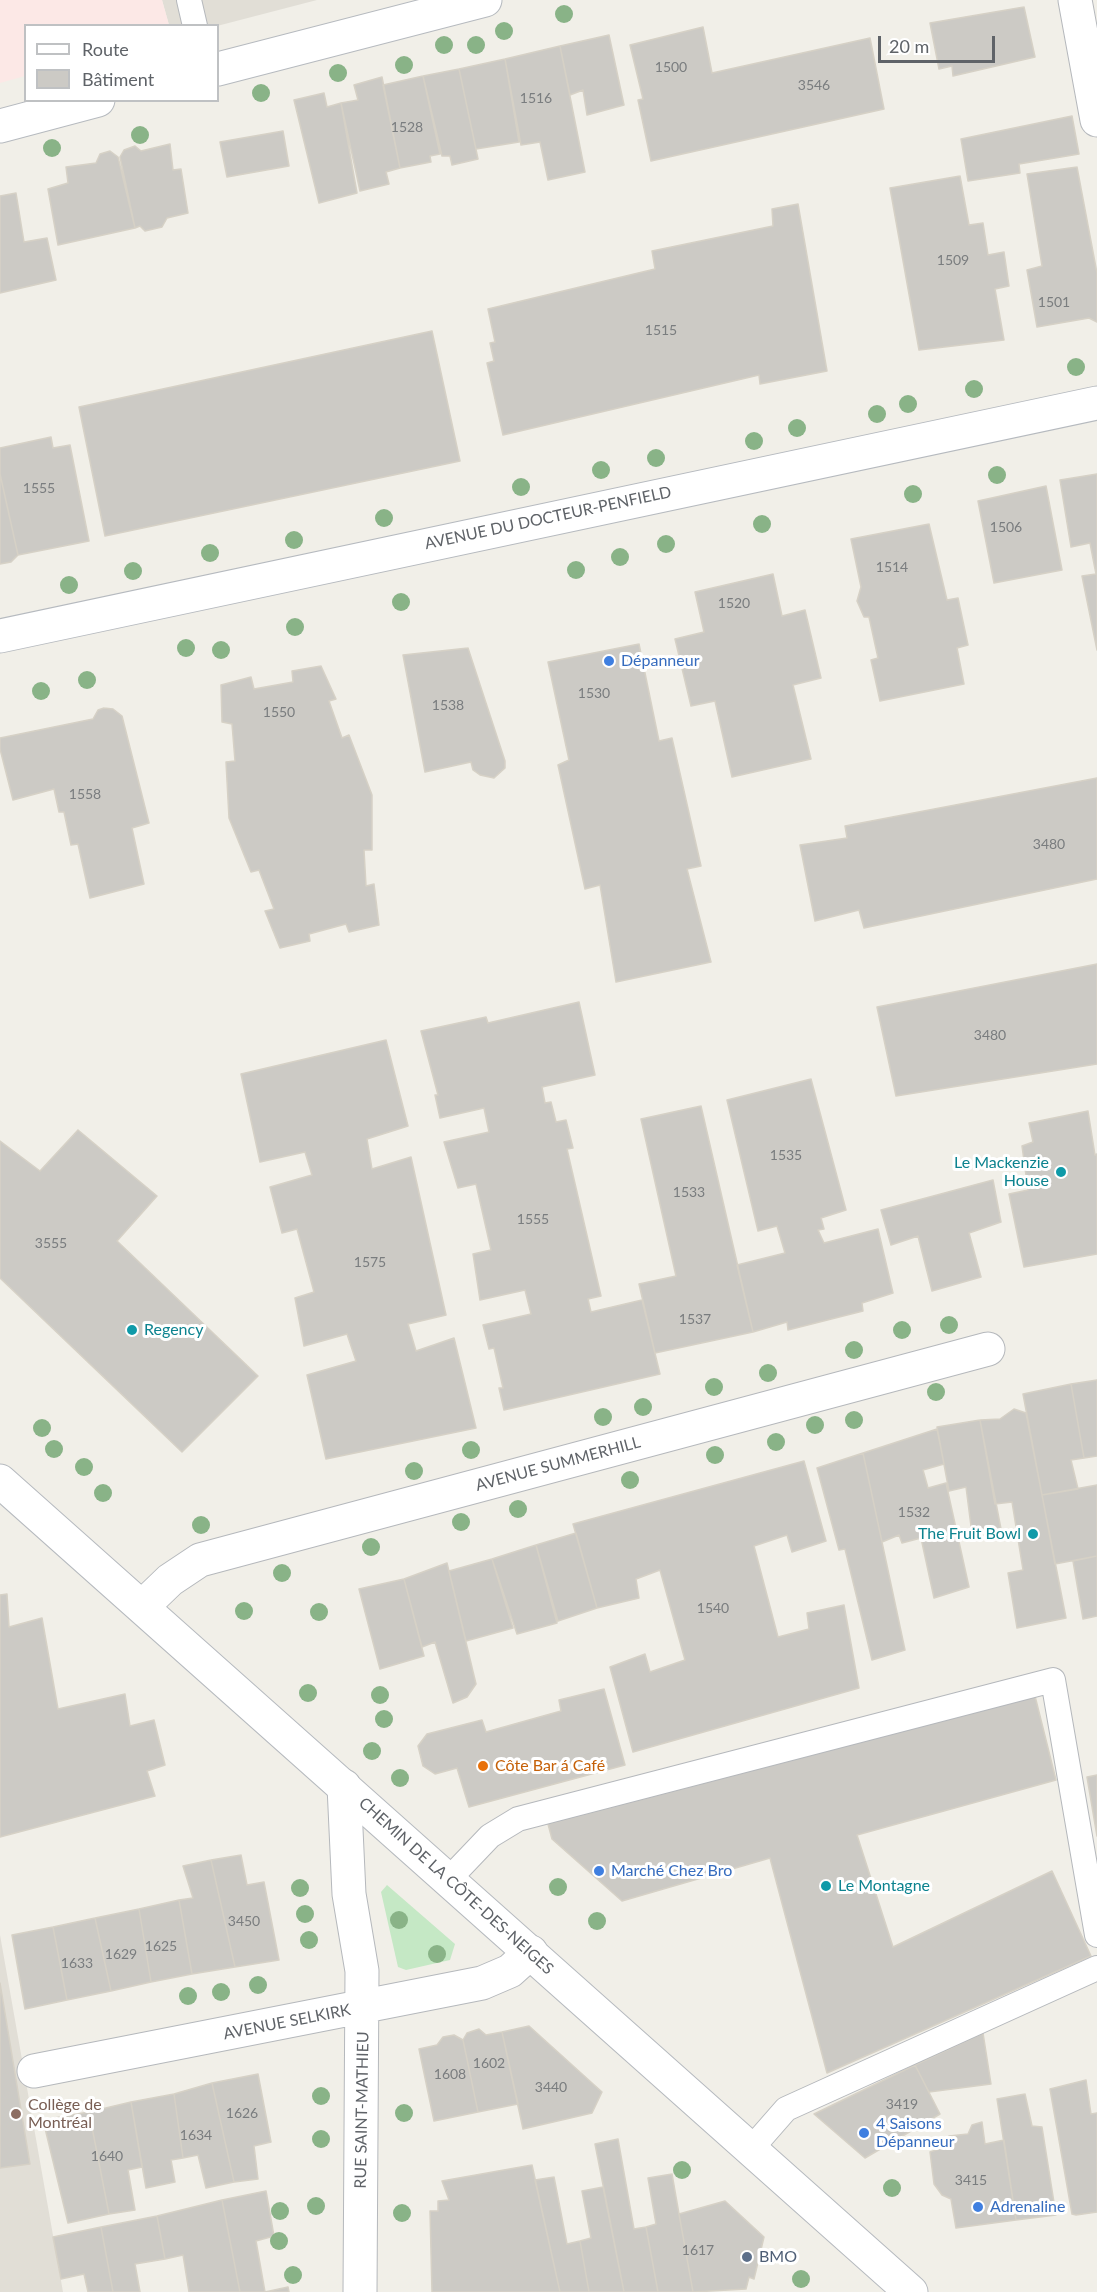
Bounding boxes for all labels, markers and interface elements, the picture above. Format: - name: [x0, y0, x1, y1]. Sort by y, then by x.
- legend: [24, 24, 219, 102]
- scale bar: [881, 24, 998, 62]
- text: 20 m: [889, 35, 929, 57]
- text: Route: [82, 38, 129, 60]
- house number: 1500: [655, 59, 687, 75]
- text: Bâtiment: [82, 68, 154, 90]
- house number: 3546: [798, 77, 830, 93]
- house number: 1516: [520, 90, 552, 106]
- house number: 1528: [391, 119, 423, 135]
- house number: 1509: [937, 252, 969, 268]
- house number: 1501: [1038, 294, 1070, 310]
- house number: 1515: [645, 322, 677, 338]
- house number: 1555: [23, 480, 55, 496]
- street label: AVENUE DU DOCTEUR-PENFIELD: [423, 482, 673, 554]
- house number: 1506: [990, 519, 1022, 535]
- house number: 1514: [876, 559, 908, 575]
- house number: 1520: [718, 595, 750, 611]
- place label: Dépanneur: [621, 651, 699, 671]
- marker: Dépanneur: [602, 654, 616, 668]
- house number: 1530: [578, 685, 610, 701]
- house number: 1538: [432, 697, 464, 713]
- house number: 1550: [263, 704, 295, 720]
- house number: 1558: [69, 786, 101, 802]
- house number: 3480: [1033, 836, 1065, 852]
- house number: 3480: [974, 1027, 1006, 1043]
- house number: 1535: [770, 1147, 802, 1163]
- place label: Le Mackenzie House: [954, 1153, 1049, 1191]
- marker: Le Mackenzie House: [1054, 1165, 1068, 1179]
- house number: 1533: [673, 1184, 705, 1200]
- house number: 1555: [517, 1211, 549, 1227]
- house number: 3555: [35, 1235, 67, 1251]
- house number: 1575: [354, 1254, 386, 1270]
- house number: 1537: [679, 1311, 711, 1327]
- place label: Regency: [144, 1320, 203, 1340]
- marker: Regency: [125, 1323, 139, 1337]
- street label: AVENUE SUMMERHILL: [473, 1433, 643, 1495]
- house number: 1532: [898, 1504, 930, 1520]
- place label: The Fruit Bowl: [918, 1524, 1021, 1544]
- marker: The Fruit Bowl: [1026, 1527, 1040, 1541]
- house number: 1540: [697, 1600, 729, 1616]
- place label: Côte Bar á Café: [495, 1756, 605, 1776]
- marker: Côte Bar á Café: [476, 1759, 490, 1773]
- street label: CHEMIN DE LA CÔTE-DES-NEIGES: [355, 1793, 557, 1979]
- place label: Marché Chez Bro: [611, 1861, 732, 1881]
- marker: Marché Chez Bro: [592, 1864, 606, 1878]
- place label: Le Montagne: [838, 1876, 930, 1896]
- marker: Le Montagne: [819, 1879, 833, 1893]
- house number: 3450: [228, 1913, 260, 1929]
- house number: 1625: [145, 1938, 177, 1954]
- house number: 1629: [105, 1946, 137, 1962]
- house number: 1633: [61, 1955, 93, 1971]
- street label: AVENUE SELKIRK: [222, 2000, 352, 2044]
- street label: RUE SAINT-MATHIEU: [351, 2031, 373, 2189]
- house number: 1602: [473, 2055, 505, 2071]
- house number: 1608: [434, 2066, 466, 2082]
- house number: 3440: [535, 2079, 567, 2095]
- place label: Collège de Montréal: [28, 2095, 102, 2133]
- house number: 3419: [886, 2096, 918, 2112]
- house number: 1626: [226, 2105, 258, 2121]
- marker: Collège de Montréal: [9, 2107, 23, 2121]
- place label: 4 Saisons Dépanneur: [876, 2114, 954, 2152]
- marker: 4 Saisons Dépanneur: [857, 2126, 871, 2140]
- house number: 1634: [180, 2127, 212, 2143]
- house number: 1640: [91, 2148, 123, 2164]
- house number: 3415: [955, 2172, 987, 2188]
- place label: Adrenaline: [990, 2197, 1065, 2217]
- marker: Adrenaline: [971, 2200, 985, 2214]
- house number: 1617: [682, 2242, 714, 2258]
- place label: BMO: [759, 2247, 797, 2267]
- marker: BMO: [740, 2250, 754, 2264]

